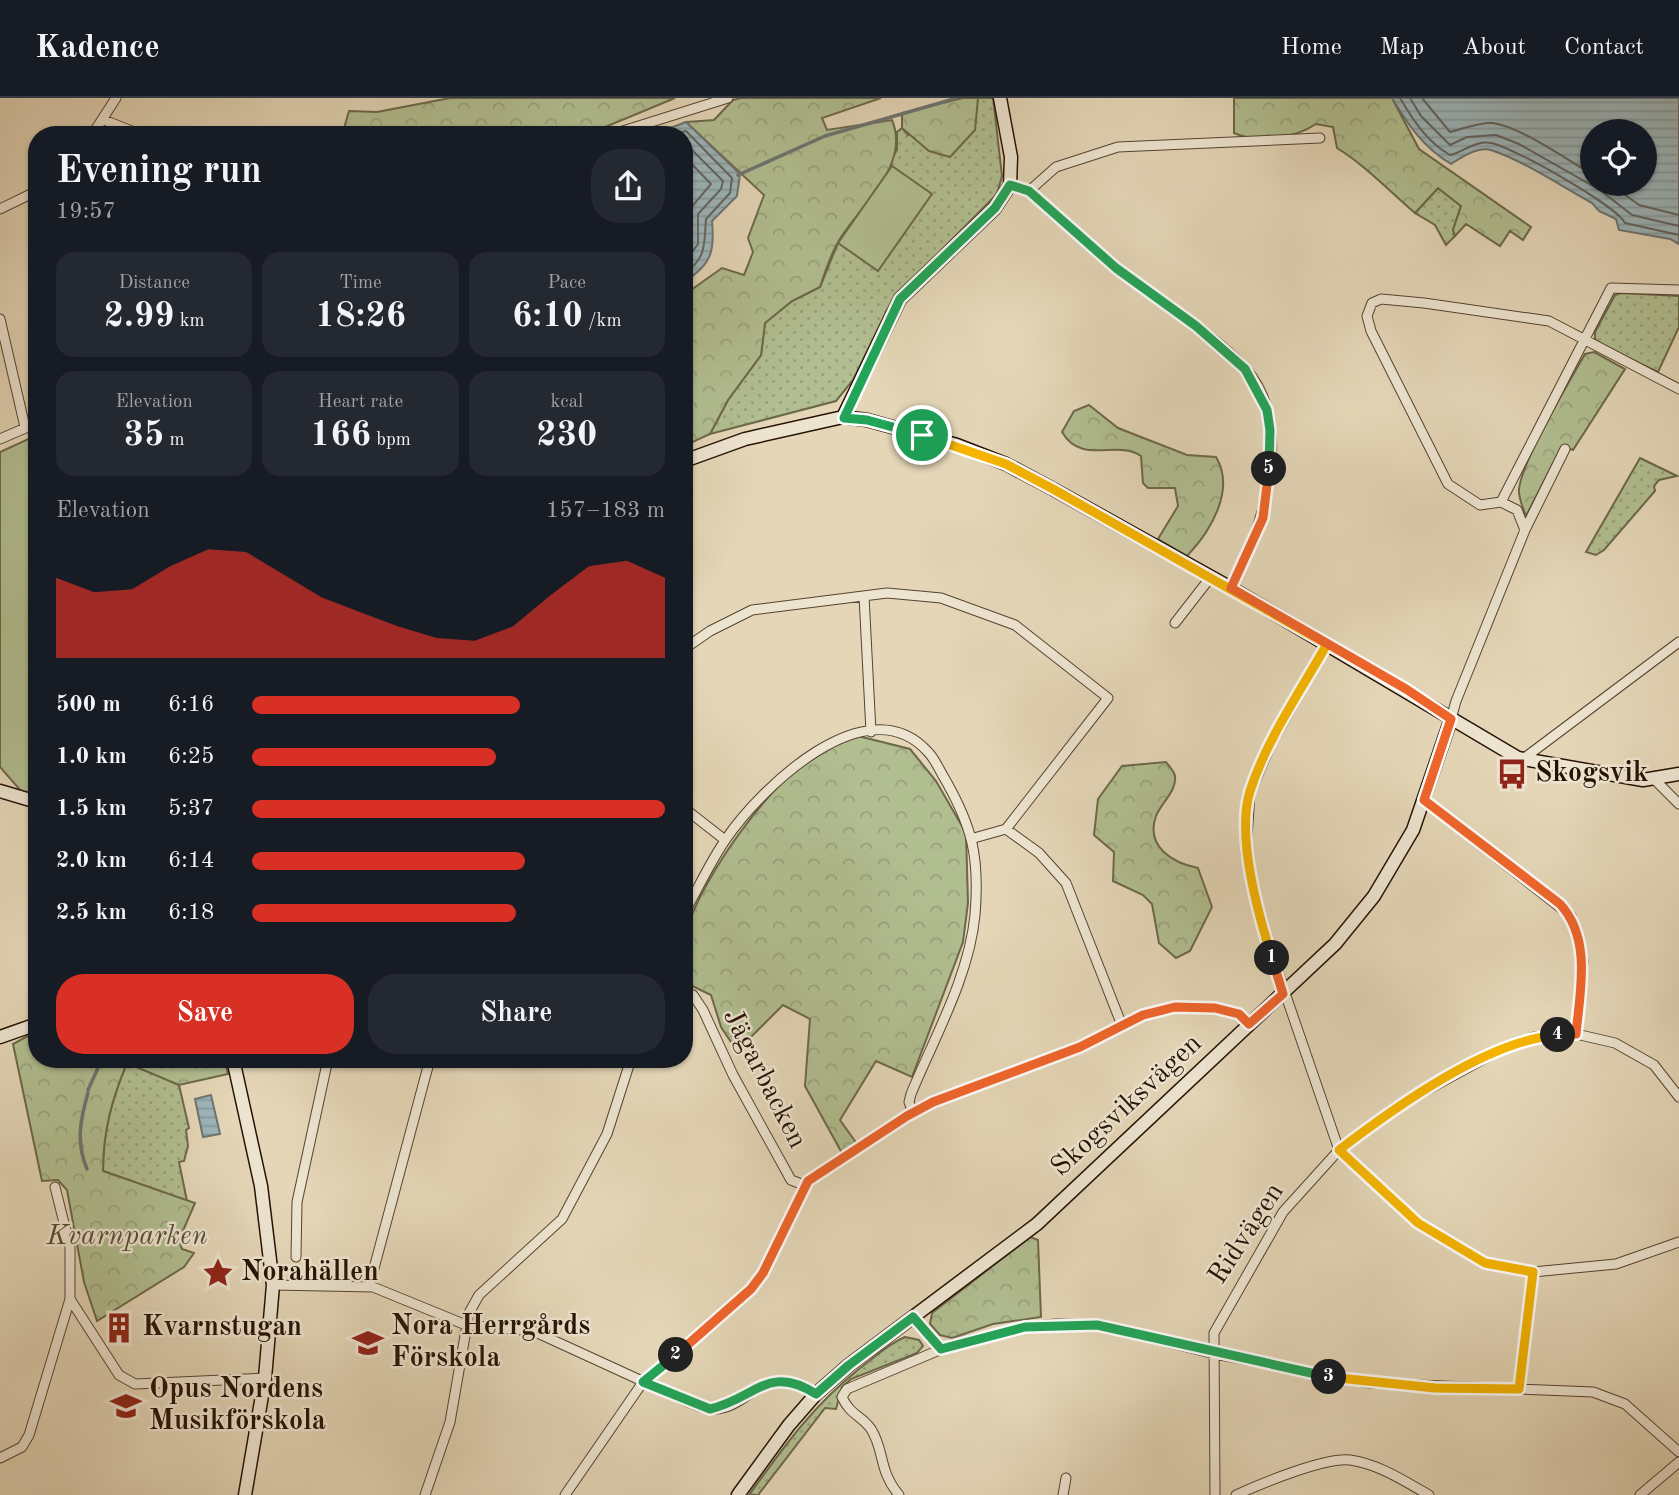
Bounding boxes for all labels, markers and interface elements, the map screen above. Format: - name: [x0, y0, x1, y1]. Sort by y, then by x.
- text: Kadence: [35, 32, 160, 65]
- text: Home: [1281, 36, 1342, 60]
- text: Map: [1380, 36, 1424, 60]
- text: About: [1462, 36, 1526, 60]
- text: Contact: [1564, 36, 1644, 60]
- map controls: [1580, 119, 1657, 196]
- button: locate: [1580, 119, 1657, 196]
- button: share: [591, 149, 665, 223]
- text: Evening run: [56, 153, 262, 191]
- text: 19:57: [56, 200, 116, 223]
- text: Distance: [118, 274, 190, 293]
- text: Time: [339, 274, 382, 293]
- text: Pace: [548, 274, 586, 293]
- text: 2.99: [104, 299, 174, 334]
- text: 18:26: [315, 299, 406, 334]
- text: 6:10: [512, 299, 583, 334]
- text: km: [174, 312, 205, 331]
- text: /km: [583, 312, 622, 331]
- text: Elevation: [116, 393, 193, 412]
- text: Heart rate: [318, 393, 403, 412]
- text: kcal: [550, 393, 583, 412]
- pin: [892, 405, 952, 465]
- icon: arrive: [903, 416, 941, 454]
- text: 35: [124, 418, 164, 453]
- text: 166: [310, 418, 371, 453]
- text: 230: [536, 418, 597, 453]
- text: m: [164, 431, 185, 450]
- text: bpm: [371, 431, 411, 450]
- pin: 5: [1252, 452, 1286, 486]
- text: 5: [1263, 459, 1274, 478]
- text: Elevation: [56, 499, 150, 522]
- text: 157–183 m: [546, 499, 665, 522]
- text: 500 m: [56, 693, 121, 716]
- text: 6:16: [168, 693, 214, 716]
- text: 1.0 km: [56, 745, 127, 768]
- text: 6:25: [168, 745, 214, 768]
- bus stop icon: Skogsvik: [1495, 757, 1529, 791]
- place label: Skogsvik: [1535, 760, 1649, 788]
- text: 1.5 km: [56, 797, 127, 820]
- text: 5:37: [168, 797, 214, 820]
- text: 2.0 km: [56, 849, 127, 872]
- text: 6:14: [168, 849, 214, 872]
- text: 2.5 km: [56, 901, 127, 924]
- text: 6:18: [168, 901, 214, 924]
- pin: 1: [1254, 940, 1290, 976]
- text: 1: [1266, 948, 1277, 967]
- button: Save: [56, 974, 354, 1054]
- button: Share: [368, 974, 665, 1054]
- street label: Jägarbacken: [717, 1005, 811, 1153]
- pin: 4: [1540, 1018, 1576, 1052]
- text: 4: [1552, 1025, 1563, 1044]
- street label: Skogsviksvägen: [1047, 1030, 1207, 1182]
- street label: Ridvägen: [1204, 1179, 1290, 1289]
- park label: Kvarnparken: [46, 1223, 207, 1251]
- place icon: Norahällen: [201, 1256, 235, 1290]
- place label: Norahällen: [241, 1259, 379, 1287]
- building icon: Kvarnstugan: [102, 1311, 136, 1345]
- place label: Nora Herrgårds Förskola: [391, 1313, 590, 1373]
- place label: Kvarnstugan: [142, 1314, 302, 1342]
- school or university icon: Nora Herrgårds Förskola: [351, 1326, 385, 1360]
- pin: 2: [658, 1338, 694, 1372]
- text: 2: [670, 1345, 681, 1364]
- pin: 3: [1312, 1360, 1346, 1394]
- text: 3: [1323, 1367, 1334, 1386]
- place label: Opus Nordens Musikförskola: [149, 1376, 326, 1436]
- school or university icon: Opus Nordens Musikförskola: [109, 1389, 143, 1423]

